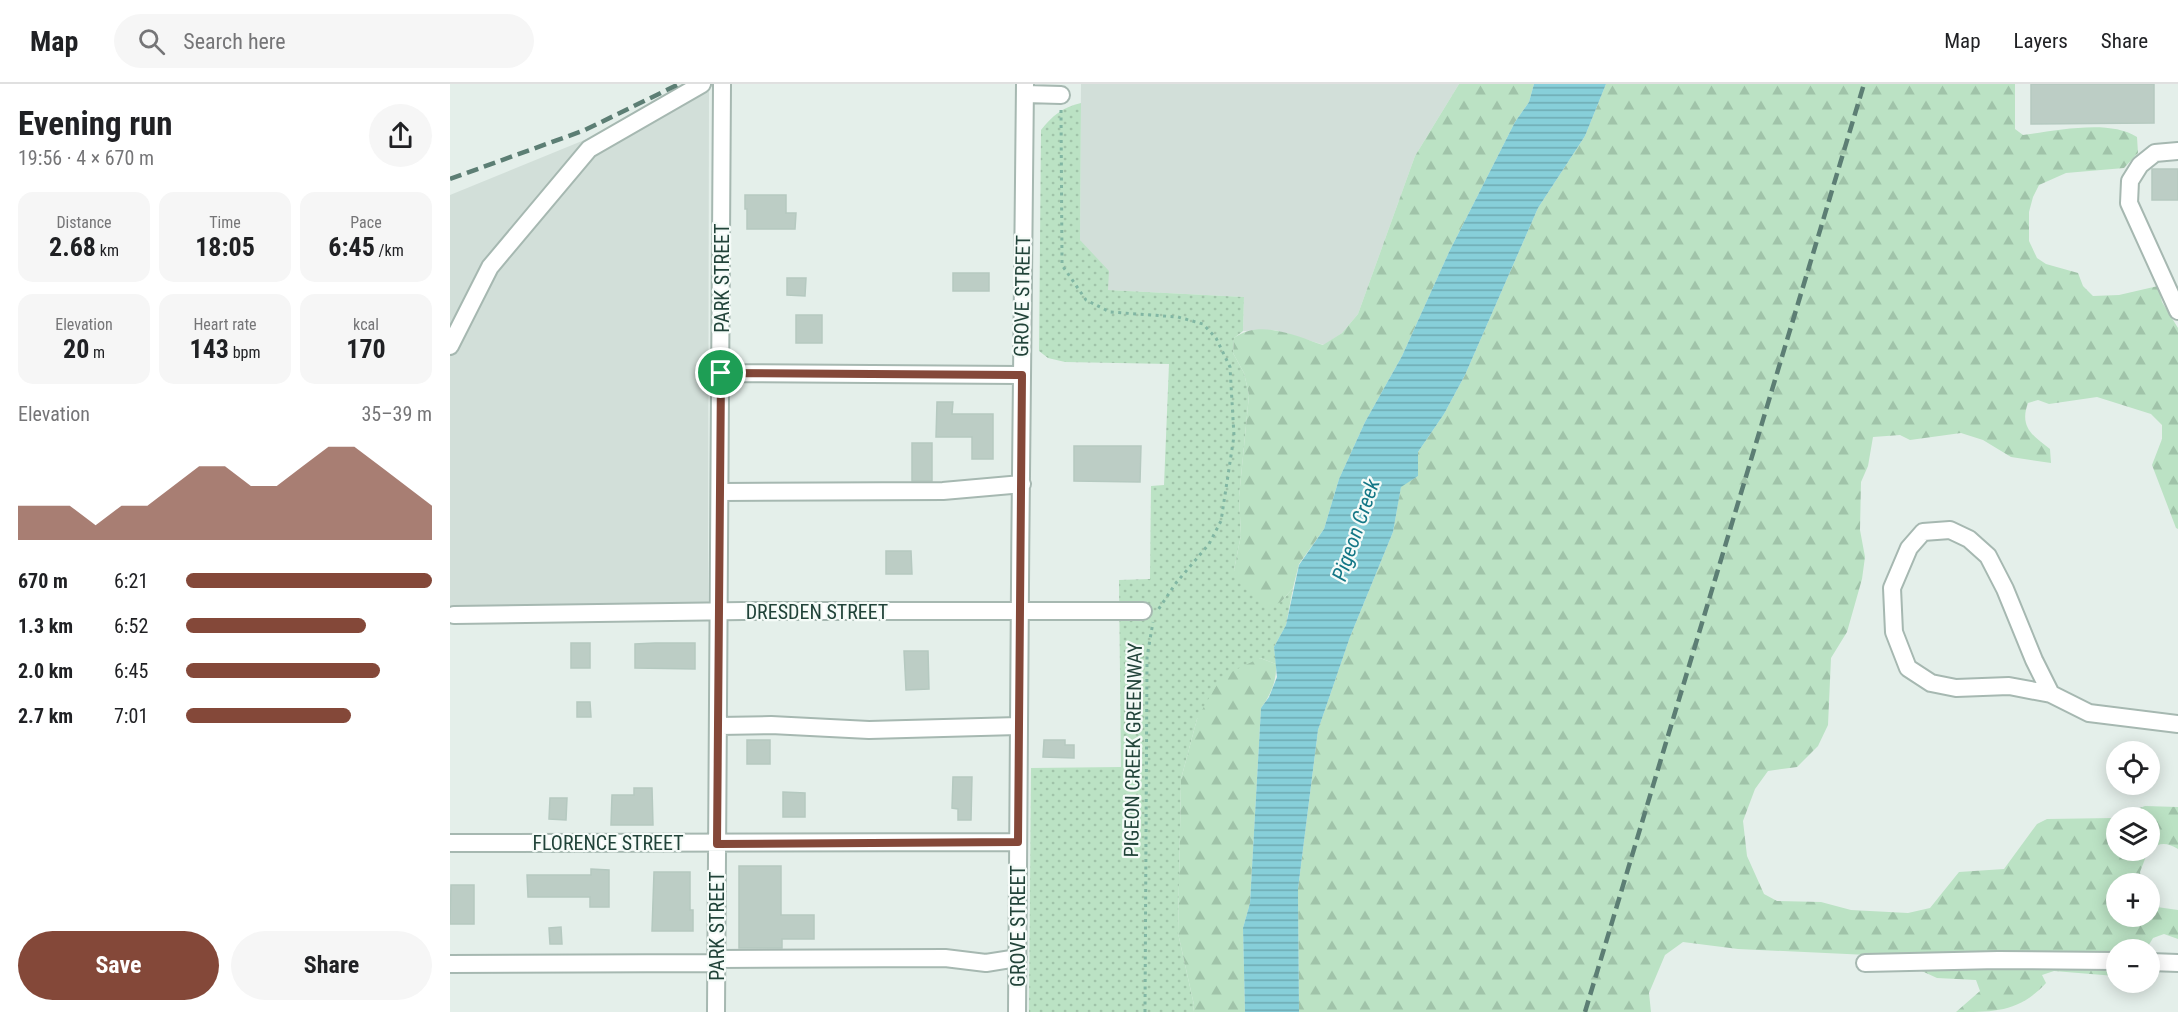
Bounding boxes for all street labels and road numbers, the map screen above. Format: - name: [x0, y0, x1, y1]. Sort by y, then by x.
- street label: PARK STREET: [710, 223, 734, 333]
- street label: GROVE STREET: [1009, 235, 1035, 357]
- street label: DRESDEN STREET: [746, 600, 888, 624]
- street label: PIGEON CREEK GREENWAY: [1119, 642, 1147, 858]
- street label: FLORENCE STREET: [532, 831, 684, 855]
- street label: GROVE STREET: [1006, 865, 1030, 987]
- street label: PARK STREET: [705, 871, 729, 981]

